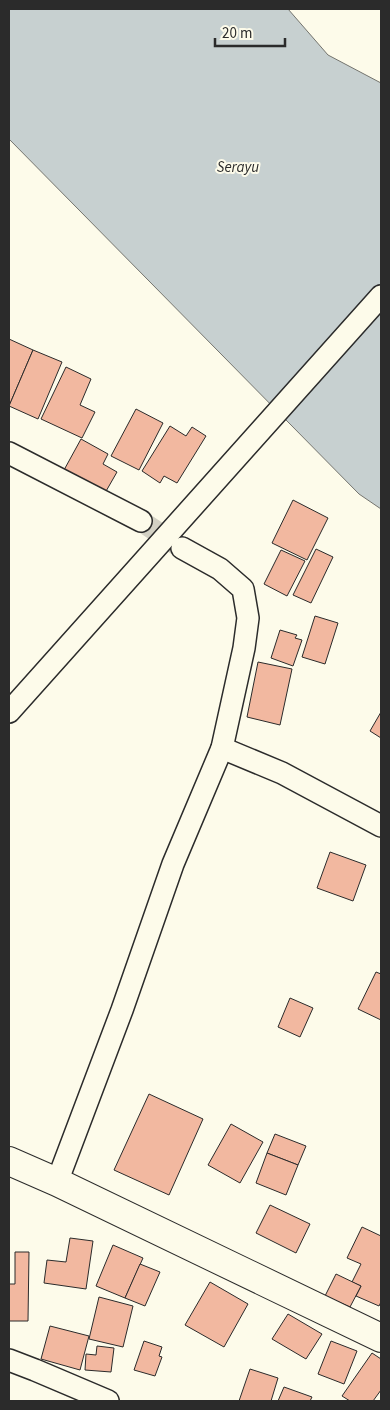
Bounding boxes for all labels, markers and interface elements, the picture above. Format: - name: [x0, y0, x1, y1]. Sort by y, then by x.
- scale bar: [215, 15, 285, 47]
- text: 20 m: [222, 23, 252, 44]
- water label: Serayu: [217, 157, 259, 178]

